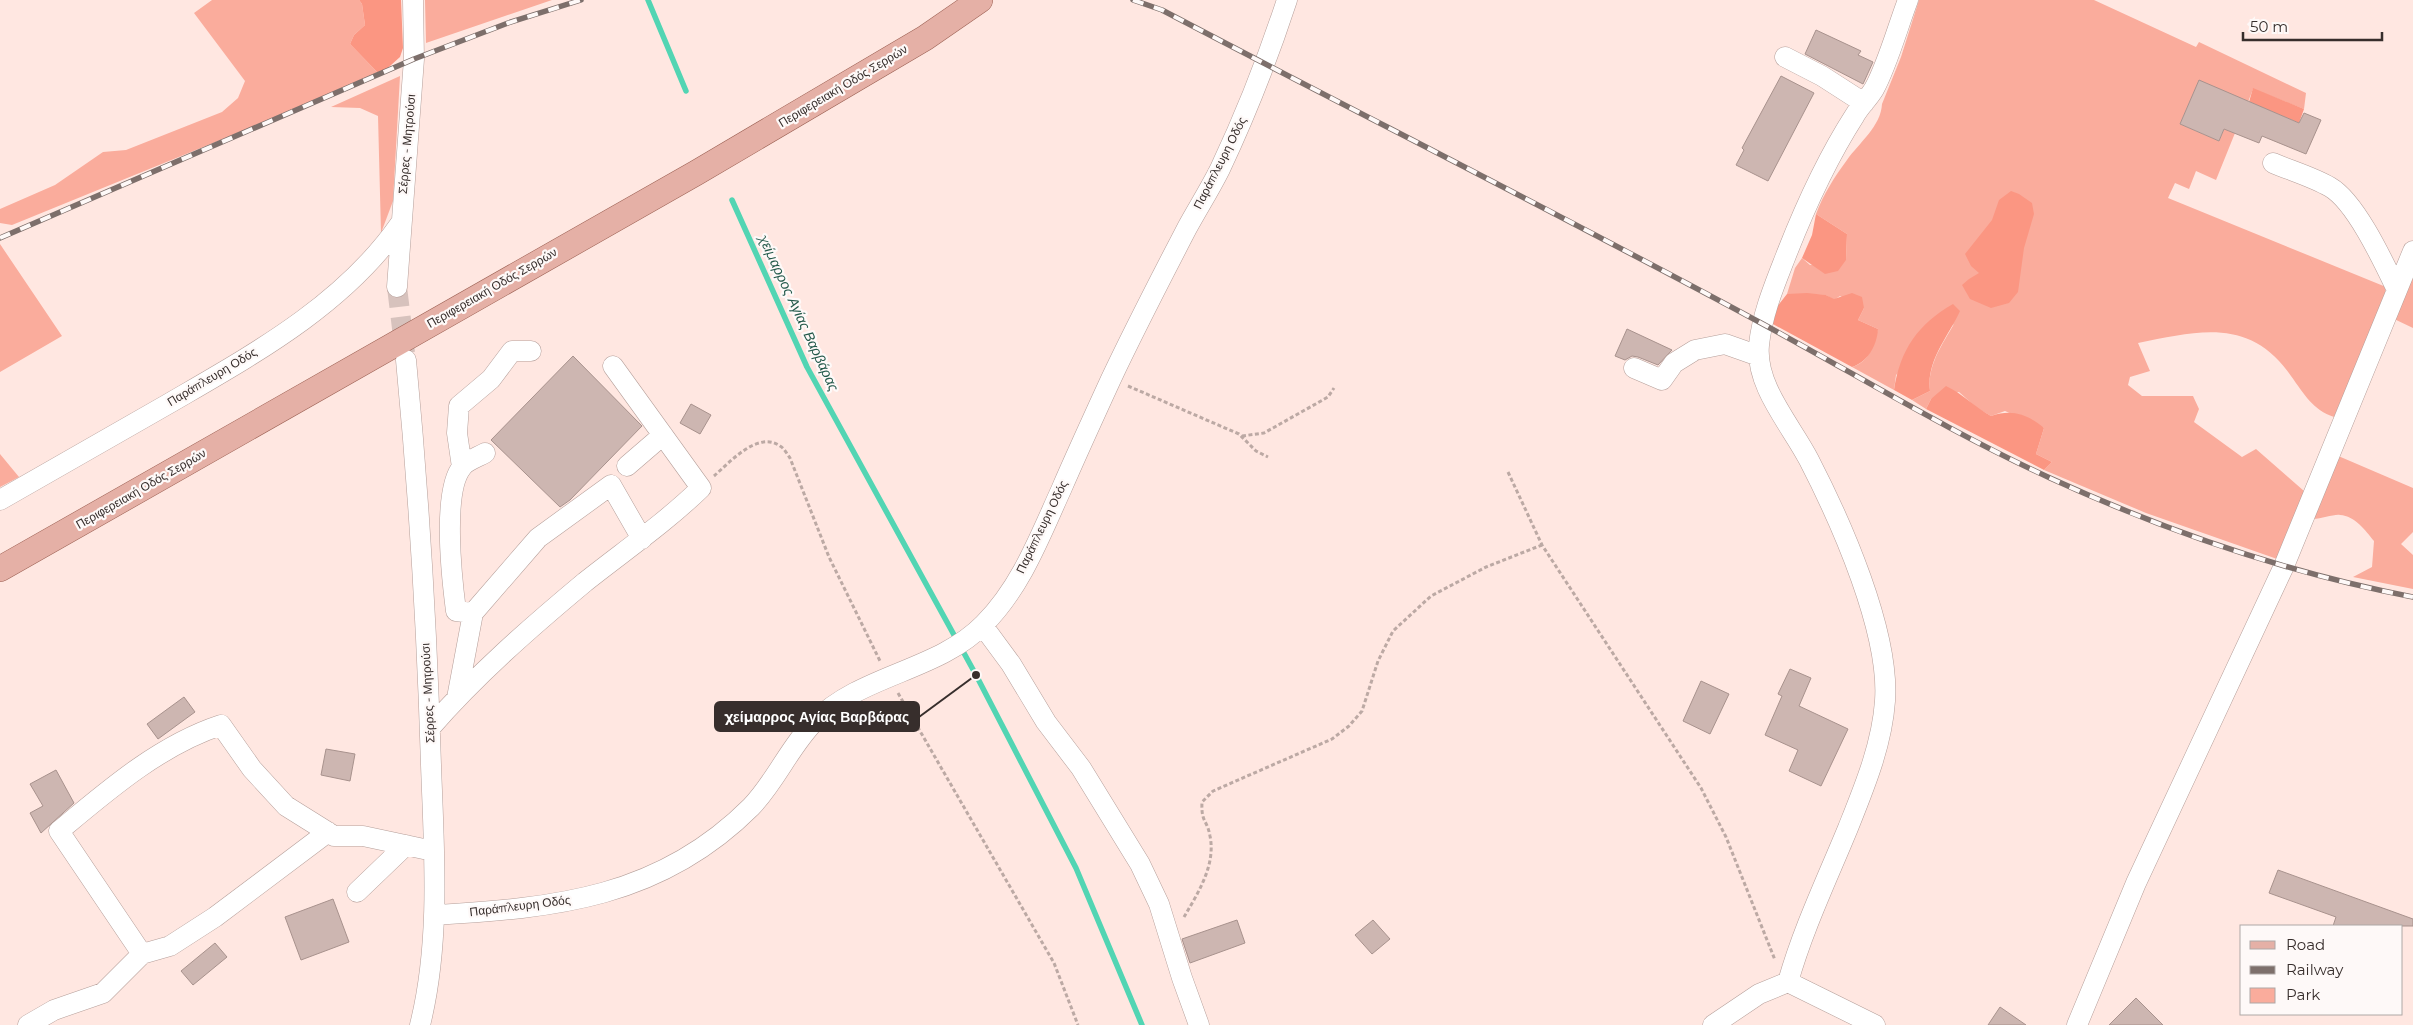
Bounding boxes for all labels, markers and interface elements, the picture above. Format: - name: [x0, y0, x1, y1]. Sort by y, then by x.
- scale bar: [2243, 10, 2382, 42]
- text: 50 m: [2250, 17, 2288, 36]
- street label: Περιφερειακή Οδός Σερρών: [776, 41, 910, 130]
- street label: Σέρρες - Μητρούσι: [395, 93, 418, 194]
- street label: Παράπλευρη Οδός: [1190, 114, 1249, 211]
- water label: χείμαρρος Αγίας Βαρβάρας: [754, 231, 843, 394]
- street label: Περιφερειακή Οδός Σερρών: [424, 244, 559, 331]
- street label: Παράπλευρη Οδός: [164, 344, 259, 409]
- street label: Περιφερειακή Οδός Σερρών: [73, 445, 208, 532]
- street label: Παράπλευρη Οδός: [1013, 478, 1071, 576]
- street label: Σέρρες - Μητρούσι: [417, 642, 438, 743]
- callout: χείμαρρος Αγίας Βαρβάρας: [715, 702, 919, 731]
- text: χείμαρρος Αγίας Βαρβάρας: [724, 708, 909, 726]
- street label: Παράπλευρη Οδός: [469, 892, 571, 919]
- legend: [2240, 925, 2403, 1015]
- text: Road: [2286, 935, 2325, 954]
- text: Railway: [2286, 960, 2344, 979]
- text: Park: [2286, 985, 2320, 1004]

